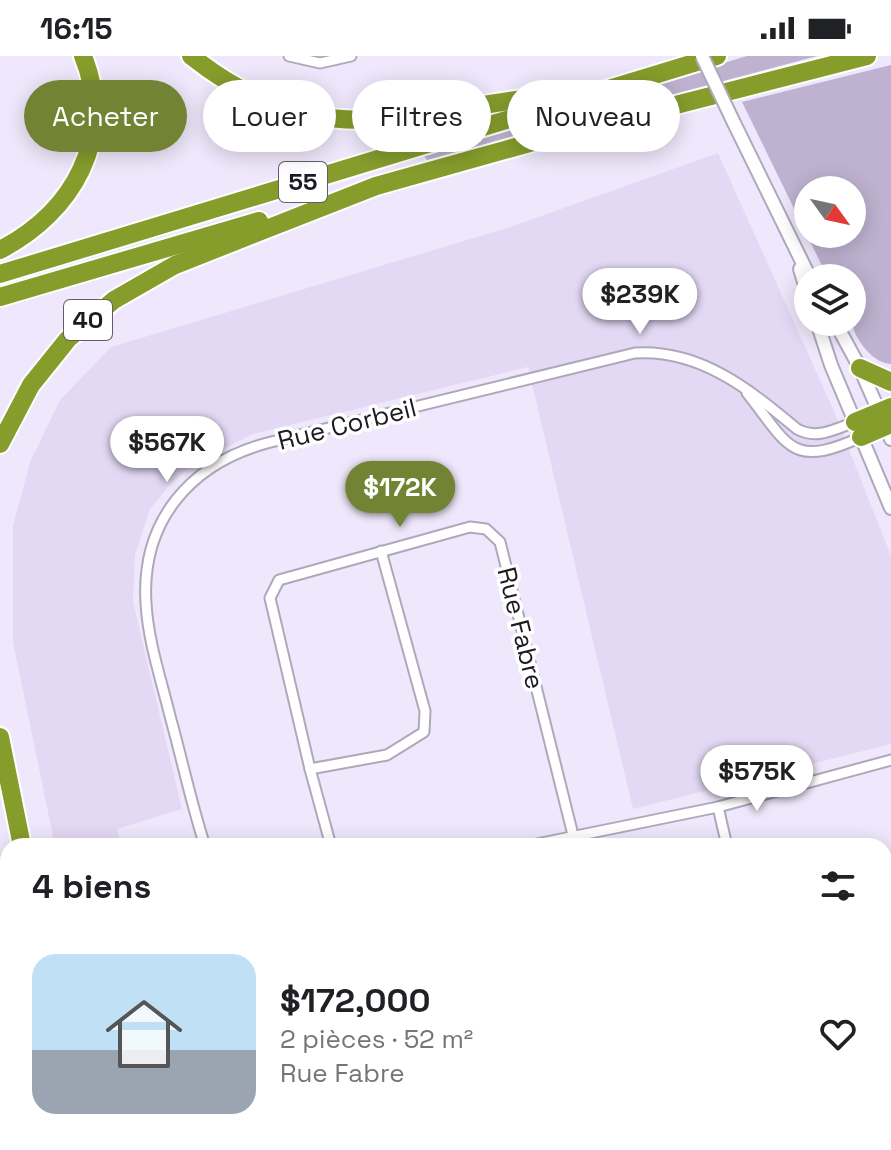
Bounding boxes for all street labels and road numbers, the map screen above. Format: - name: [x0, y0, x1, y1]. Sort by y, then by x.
- road number: 55: [279, 162, 327, 202]
- road number: 40: [64, 300, 112, 340]
- street label: Rue Corbeil: [274, 390, 420, 458]
- street label: Rue Fabre: [489, 563, 553, 693]

